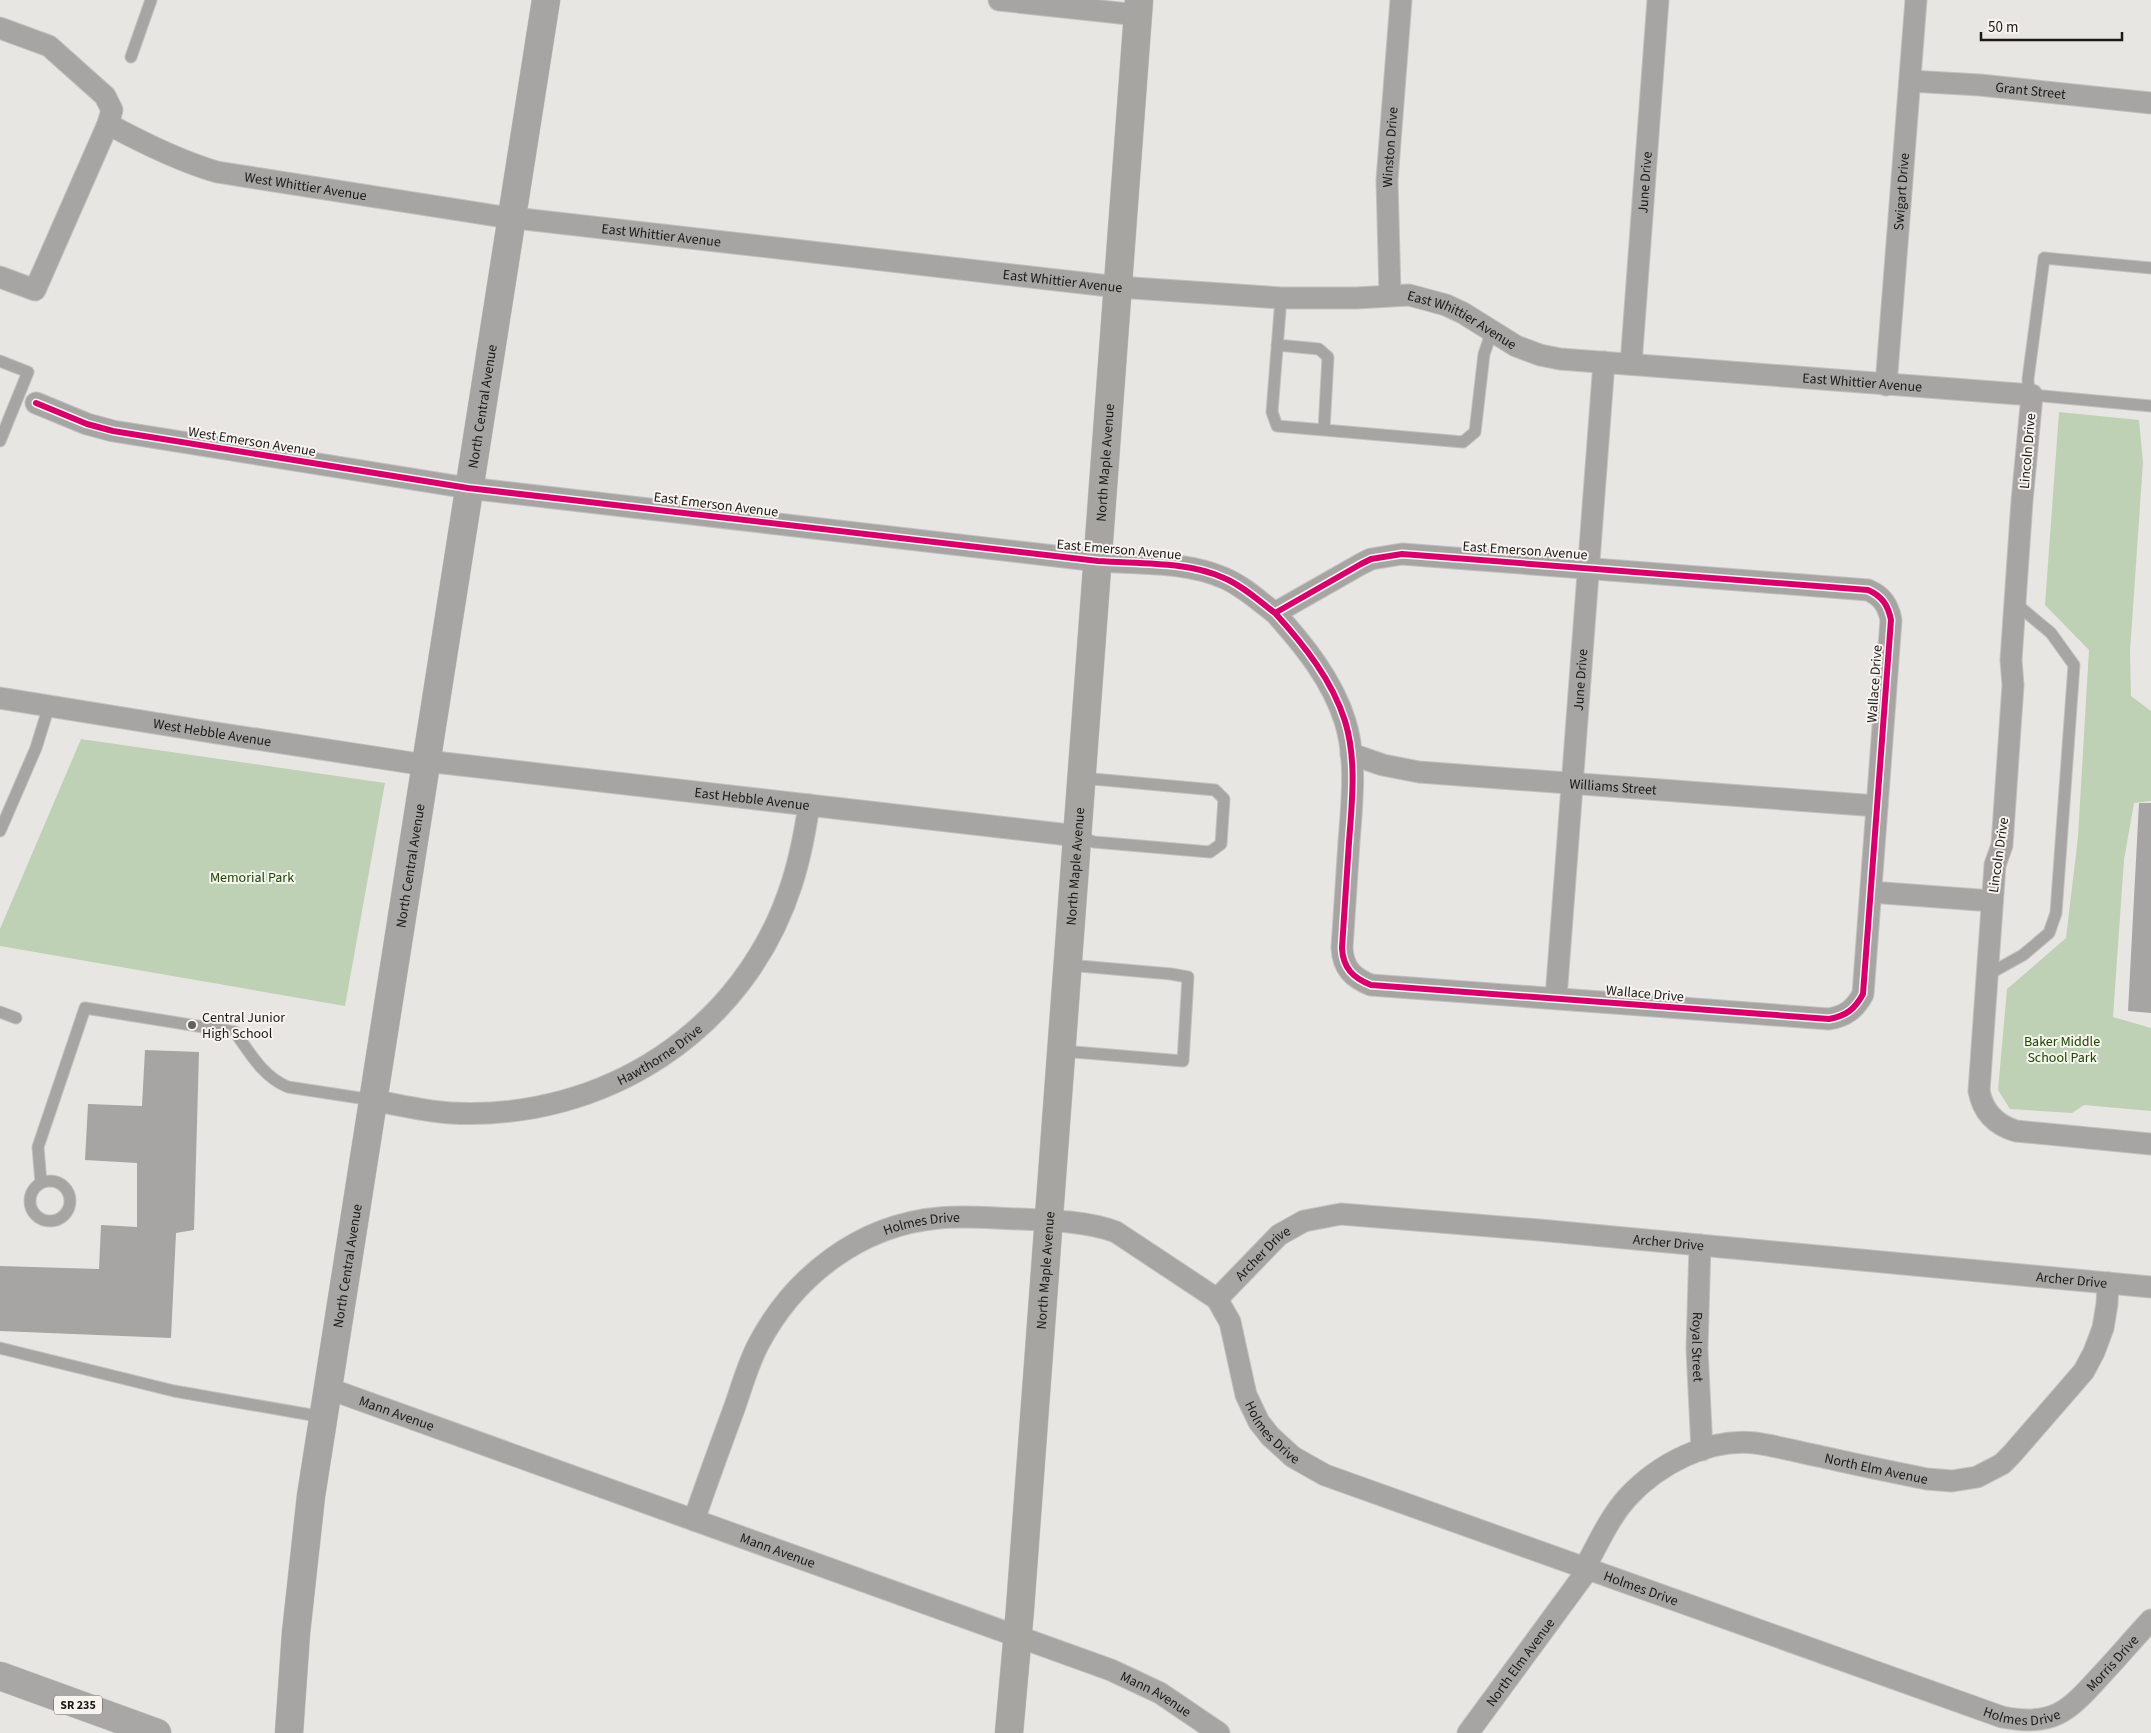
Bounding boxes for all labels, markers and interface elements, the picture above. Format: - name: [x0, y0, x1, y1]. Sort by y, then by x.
- scale bar: [1981, 10, 2122, 42]
- text: 50 m: [1988, 17, 2018, 38]
- street label: Grant Street: [1994, 78, 2067, 105]
- street label: Winston Drive: [1378, 106, 1404, 188]
- street label: June Drive: [1633, 151, 1658, 214]
- street label: Swigart Drive: [1889, 152, 1915, 231]
- street label: West Whittier Avenue: [243, 167, 368, 206]
- street label: East Whittier Avenue: [600, 219, 722, 253]
- street label: East Whittier Avenue: [1002, 265, 1123, 298]
- street label: East Whittier Avenue: [1405, 286, 1520, 355]
- street label: North Central Avenue: [464, 343, 503, 470]
- street label: East Whittier Avenue: [1802, 369, 1923, 398]
- street label: North Maple Avenue: [1091, 403, 1120, 522]
- street label: Lincoln Drive: [2015, 412, 2041, 490]
- street label: West Emerson Avenue: [187, 422, 317, 462]
- street label: East Emerson Avenue: [652, 487, 779, 523]
- street label: East Emerson Avenue: [1056, 535, 1182, 565]
- street label: East Emerson Avenue: [1462, 537, 1588, 565]
- street label: Wallace Drive: [1862, 644, 1888, 724]
- street label: June Drive: [1569, 648, 1593, 712]
- street label: West Hebble Avenue: [152, 714, 273, 752]
- street label: Williams Street: [1568, 774, 1658, 801]
- street label: East Hebble Avenue: [693, 783, 811, 816]
- street label: North Central Avenue: [391, 802, 431, 929]
- street label: North Maple Avenue: [1062, 807, 1090, 926]
- street label: Lincoln Drive: [1984, 816, 2014, 894]
- park label: Memorial Park: [210, 868, 294, 888]
- street label: Wallace Drive: [1605, 981, 1685, 1007]
- place label: Central Junior High School: [202, 1008, 285, 1044]
- marker: Central Junior High School: [186, 1019, 198, 1031]
- street label: Hawthorne Drive: [614, 1020, 707, 1091]
- park label: Baker Middle School Park: [2024, 1032, 2100, 1068]
- street label: North Central Avenue: [329, 1203, 368, 1329]
- street label: Holmes Drive: [881, 1208, 960, 1241]
- street label: North Maple Avenue: [1032, 1211, 1060, 1330]
- street label: Archer Drive: [1231, 1221, 1295, 1286]
- street label: Archer Drive: [1632, 1230, 1705, 1256]
- street label: Archer Drive: [2035, 1267, 2108, 1294]
- street label: Royal Street: [1686, 1312, 1708, 1383]
- street label: Mann Avenue: [356, 1391, 437, 1437]
- street label: Holmes Drive: [1239, 1398, 1303, 1470]
- street label: North Elm Avenue: [1822, 1449, 1930, 1490]
- street label: Mann Avenue: [737, 1528, 818, 1574]
- street label: Holmes Drive: [1601, 1566, 1681, 1611]
- street label: North Elm Avenue: [1482, 1614, 1560, 1711]
- street label: Morris Drive: [2082, 1631, 2144, 1696]
- street label: Mann Avenue: [1117, 1667, 1195, 1722]
- road number: SR 235: [54, 1696, 102, 1714]
- street label: Holmes Drive: [1980, 1702, 2064, 1731]

